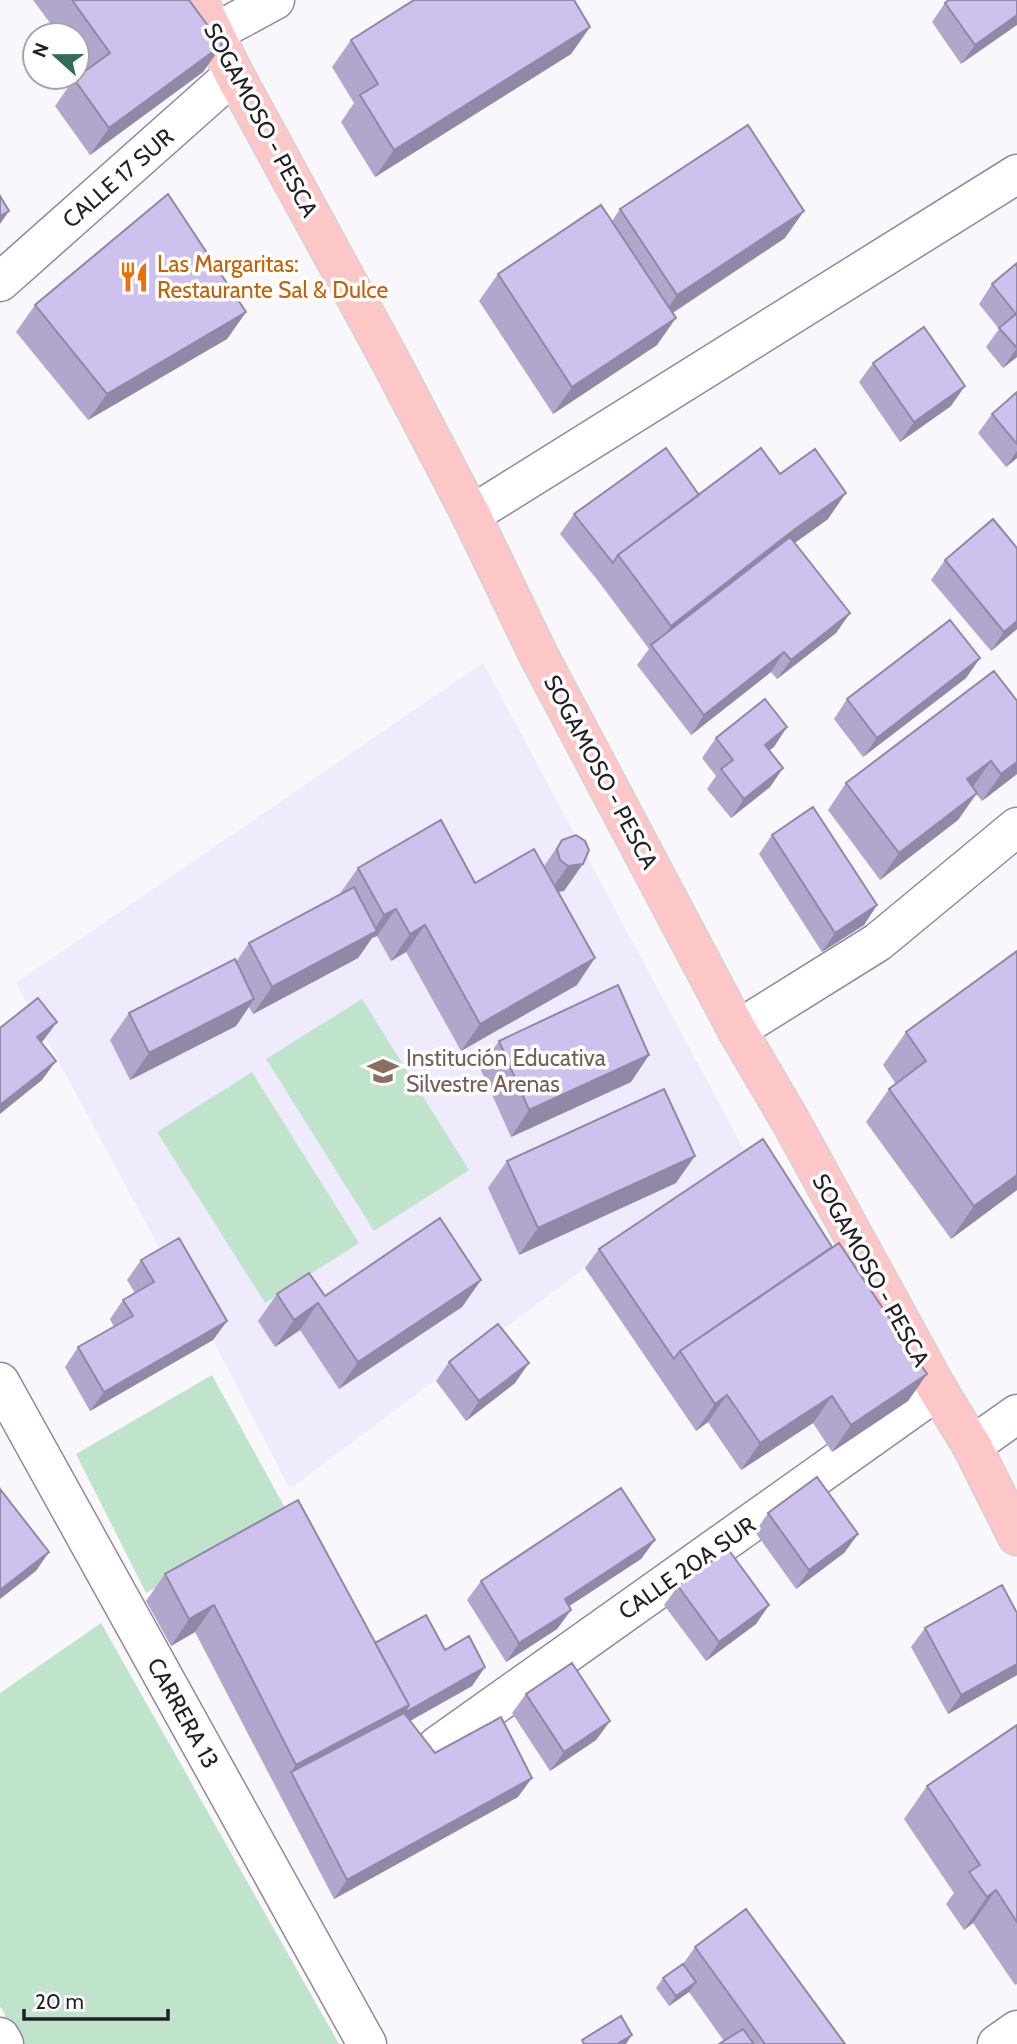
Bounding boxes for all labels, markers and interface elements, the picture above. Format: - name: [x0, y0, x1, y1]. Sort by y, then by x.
- street label: SOGAMOSO - PESCA: [198, 18, 324, 222]
- north arrow: [21, 21, 91, 91]
- text: N: [27, 40, 54, 60]
- street label: CALLE 17 SUR: [57, 122, 179, 234]
- place label: Las Margaritas: Restaurante Sal & Dulce: [157, 250, 389, 304]
- restaurant icon: Las Margaritas: Restaurante Sal & Dulce: [117, 260, 151, 294]
- street label: SOGAMOSO - PESCA: [538, 670, 664, 874]
- place label: Institución Educativa Silvestre Arenas: [406, 1044, 606, 1098]
- school or university icon: Institución Educativa Silvestre Arenas: [366, 1054, 400, 1088]
- street label: SOGAMOSO - PESCA: [806, 1169, 936, 1371]
- street label: CALLE 20A SUR: [613, 1510, 761, 1625]
- street label: CARRERA 13: [141, 1653, 225, 1773]
- scale bar: [24, 1978, 168, 2022]
- text: 20 m: [35, 1989, 84, 2014]

